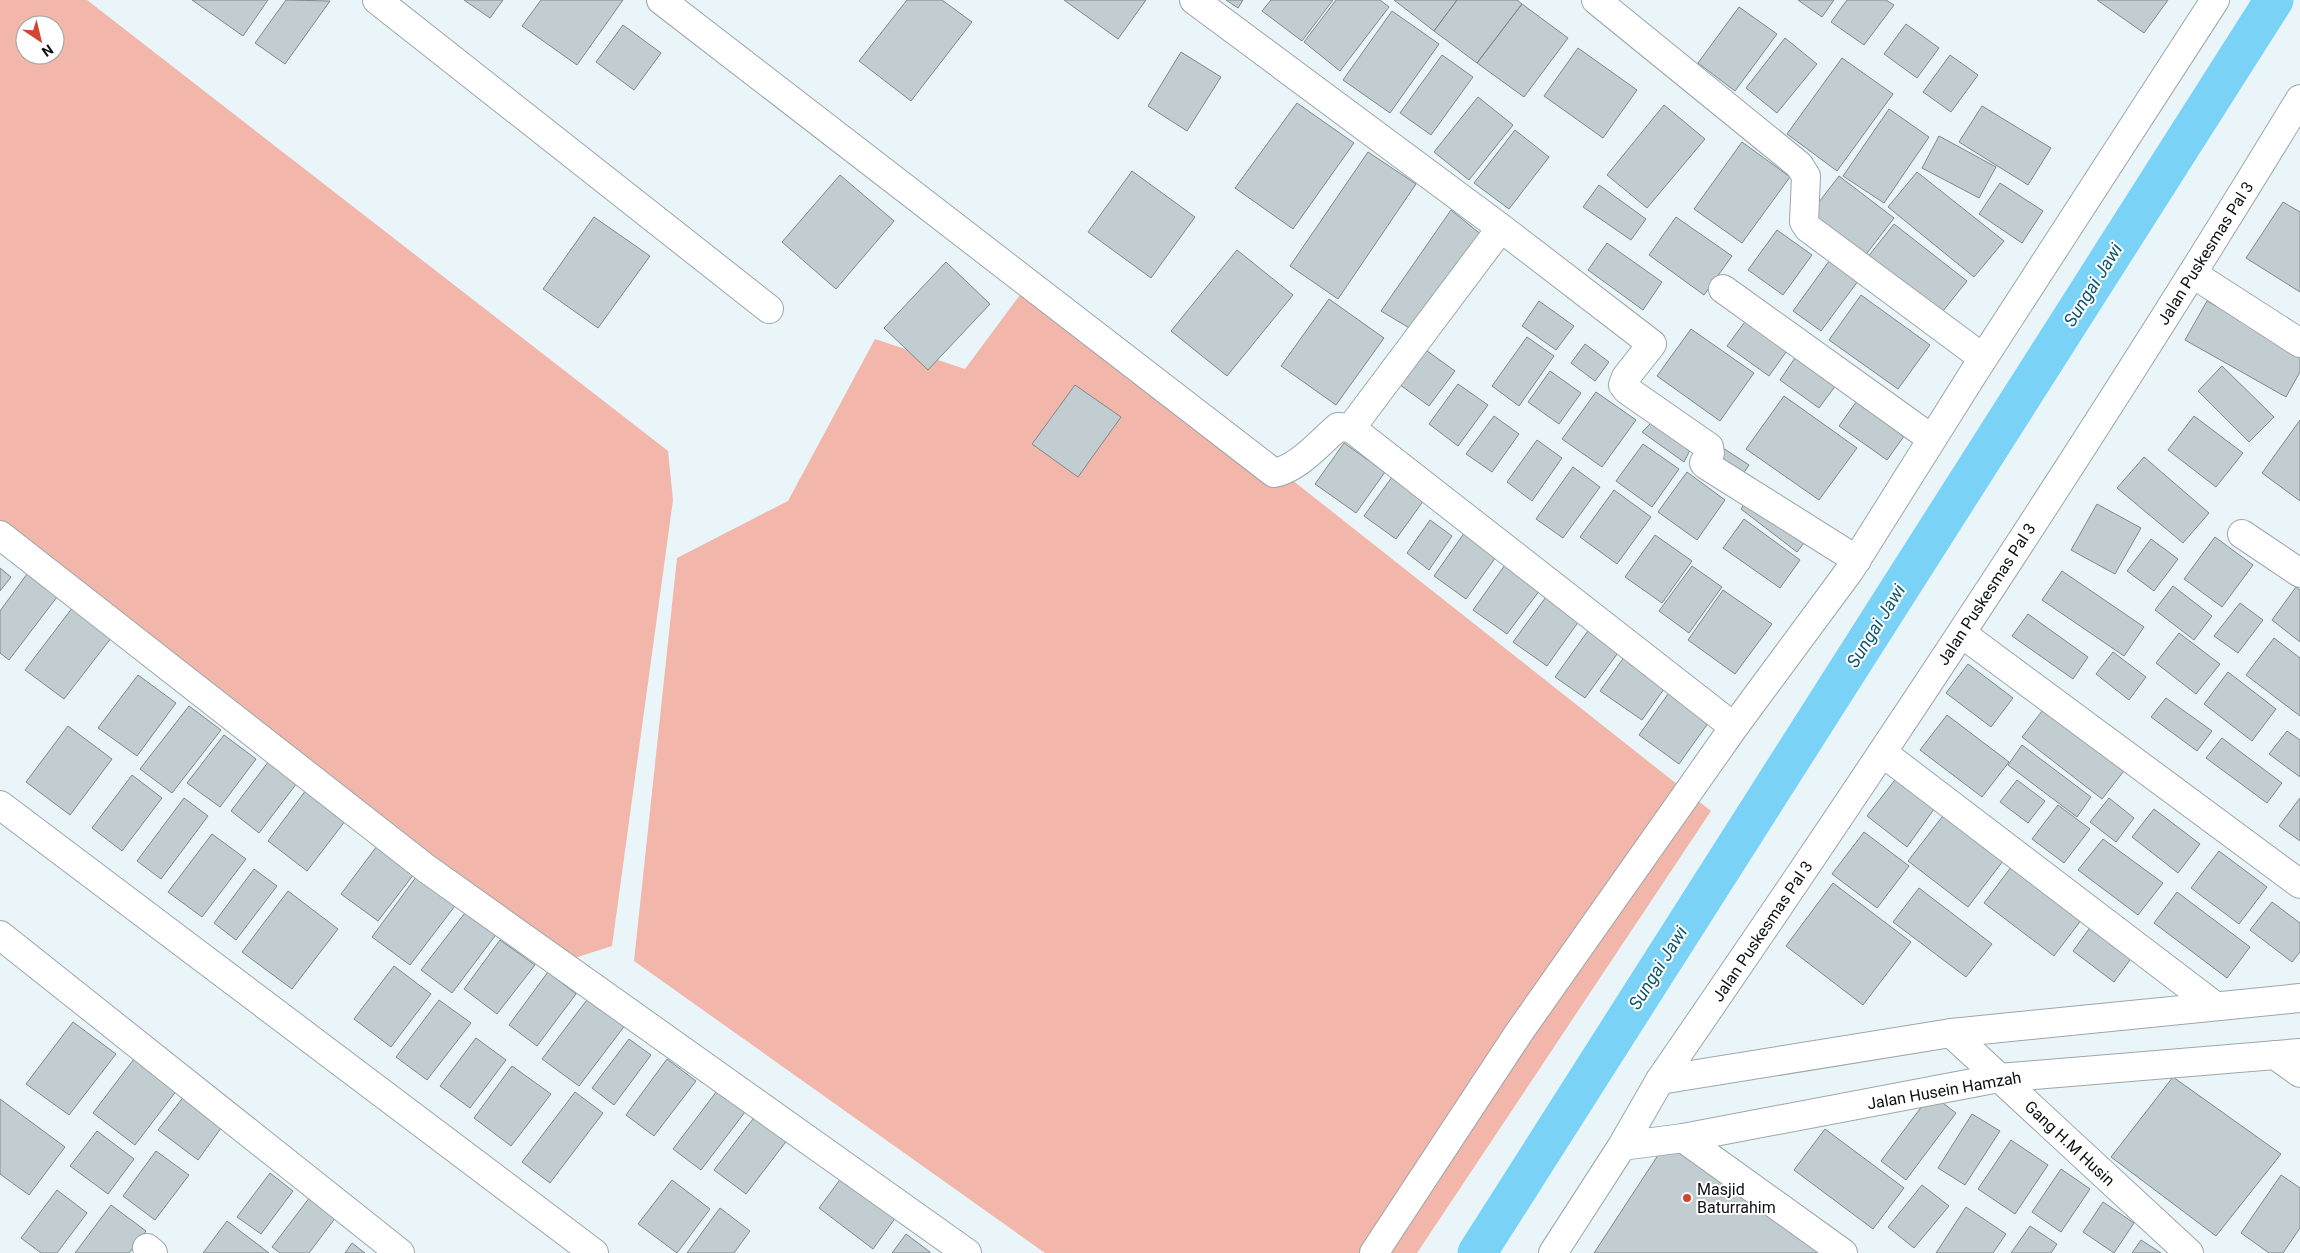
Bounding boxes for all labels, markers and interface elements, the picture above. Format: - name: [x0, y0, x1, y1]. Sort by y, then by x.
- north arrow: [15, 15, 65, 65]
- text: N: [39, 41, 56, 60]
- street label: Jalan Puskesmas Pal 3: [2154, 178, 2257, 328]
- water label: Sungai Jawi: [2059, 239, 2127, 330]
- street label: Jalan Puskesmas Pal 3: [1933, 520, 2039, 669]
- water label: Sungai Jawi: [1842, 580, 1910, 671]
- street label: Jalan Puskesmas Pal 3: [1708, 857, 1817, 1005]
- water label: Sungai Jawi: [1624, 922, 1692, 1013]
- street label: Jalan Husein Hamzah: [1866, 1068, 2023, 1113]
- street label: Gang H.M Husin: [2021, 1097, 2119, 1190]
- place label: Masjid Baturrahim: [1697, 1180, 1776, 1217]
- marker: Masjid Baturrahim: [1681, 1192, 1693, 1204]

